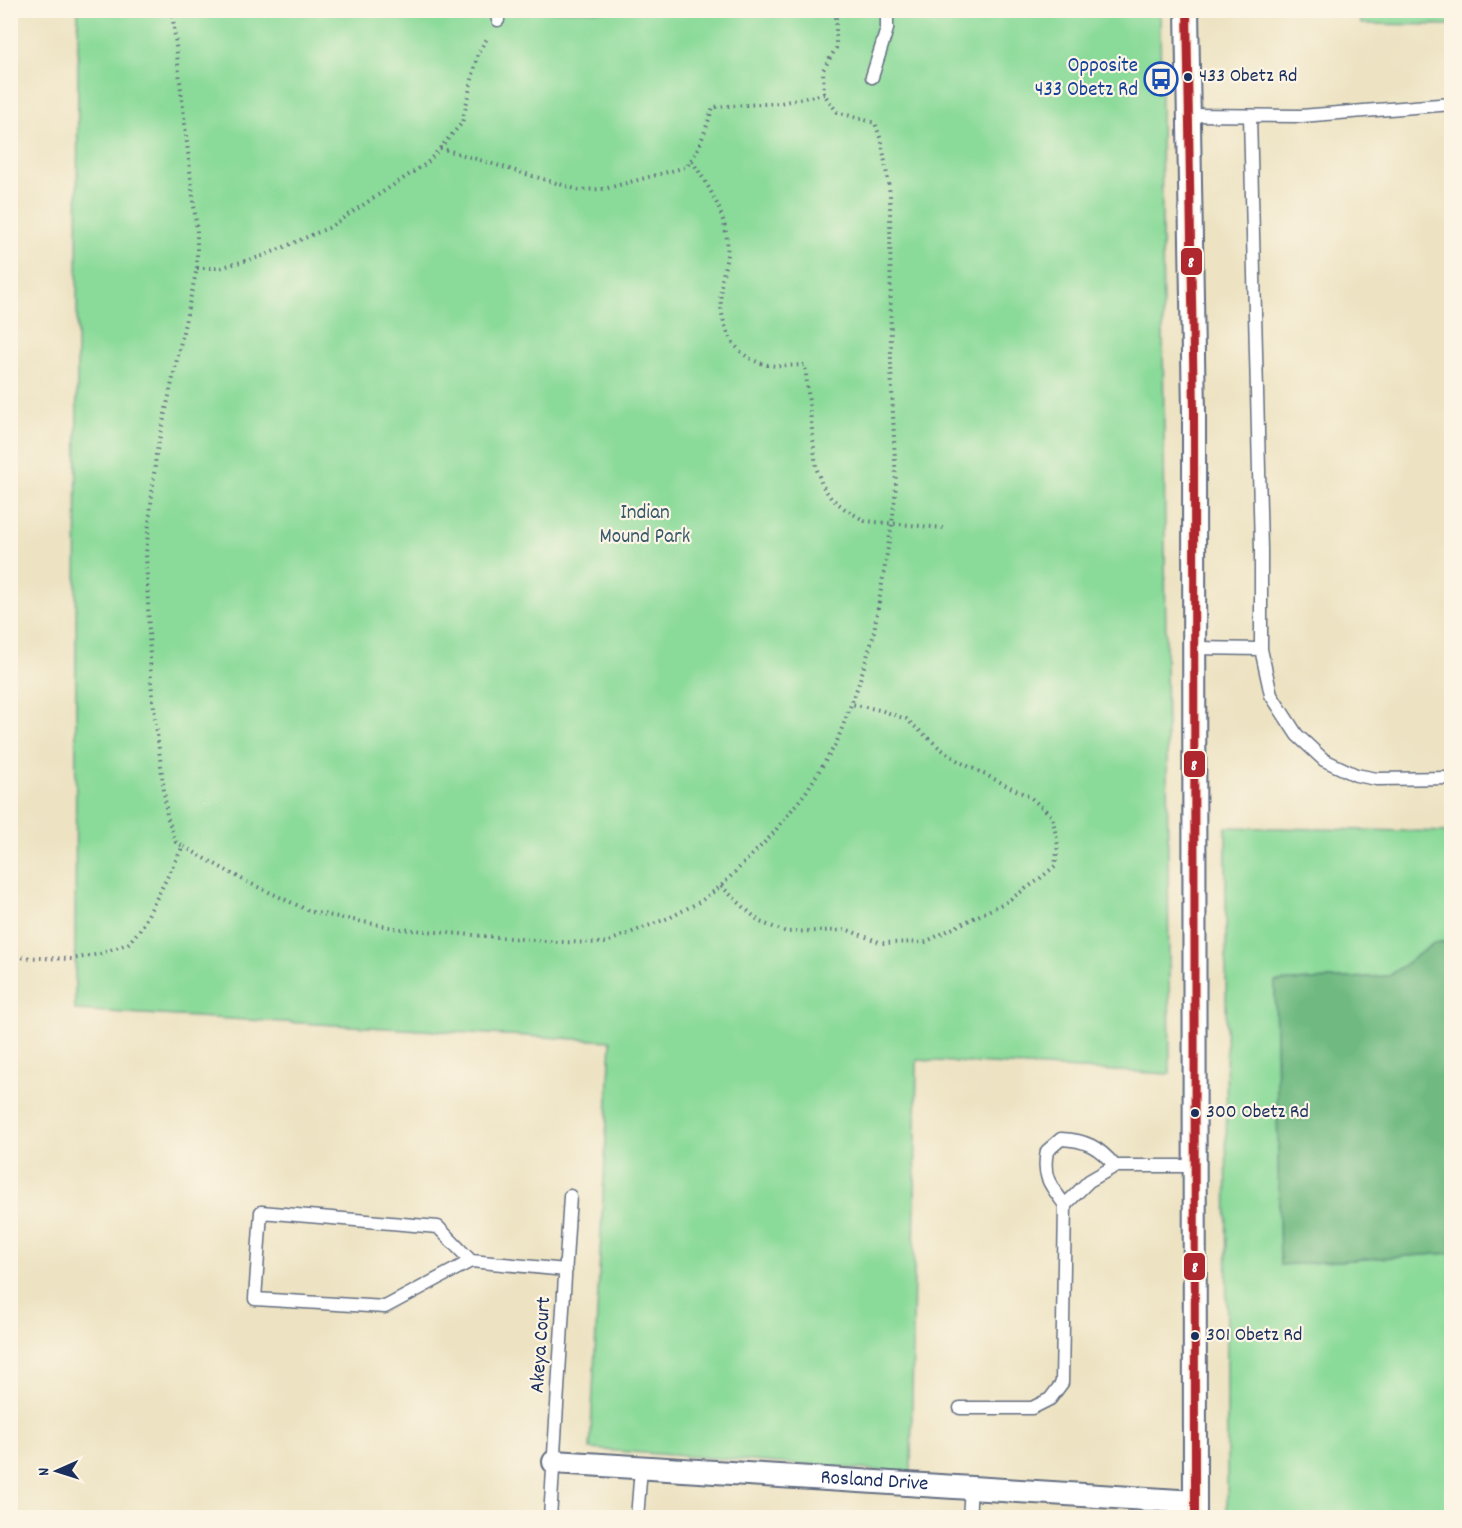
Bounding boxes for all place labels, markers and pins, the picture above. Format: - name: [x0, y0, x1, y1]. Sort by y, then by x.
- place label: Opposite 433 Obetz Rd: [1035, 52, 1138, 106]
- bus stop icon: Opposite 433 Obetz Rd: [1143, 61, 1179, 97]
- place label: 433 Obetz Rd: [1199, 63, 1297, 91]
- marker: 433 Obetz Rd: [1182, 71, 1194, 83]
- place label: 300 Obetz Rd: [1206, 1099, 1309, 1127]
- marker: 300 Obetz Rd: [1189, 1107, 1201, 1119]
- place label: 301 Obetz Rd: [1206, 1322, 1302, 1350]
- marker: 301 Obetz Rd: [1189, 1330, 1201, 1342]

